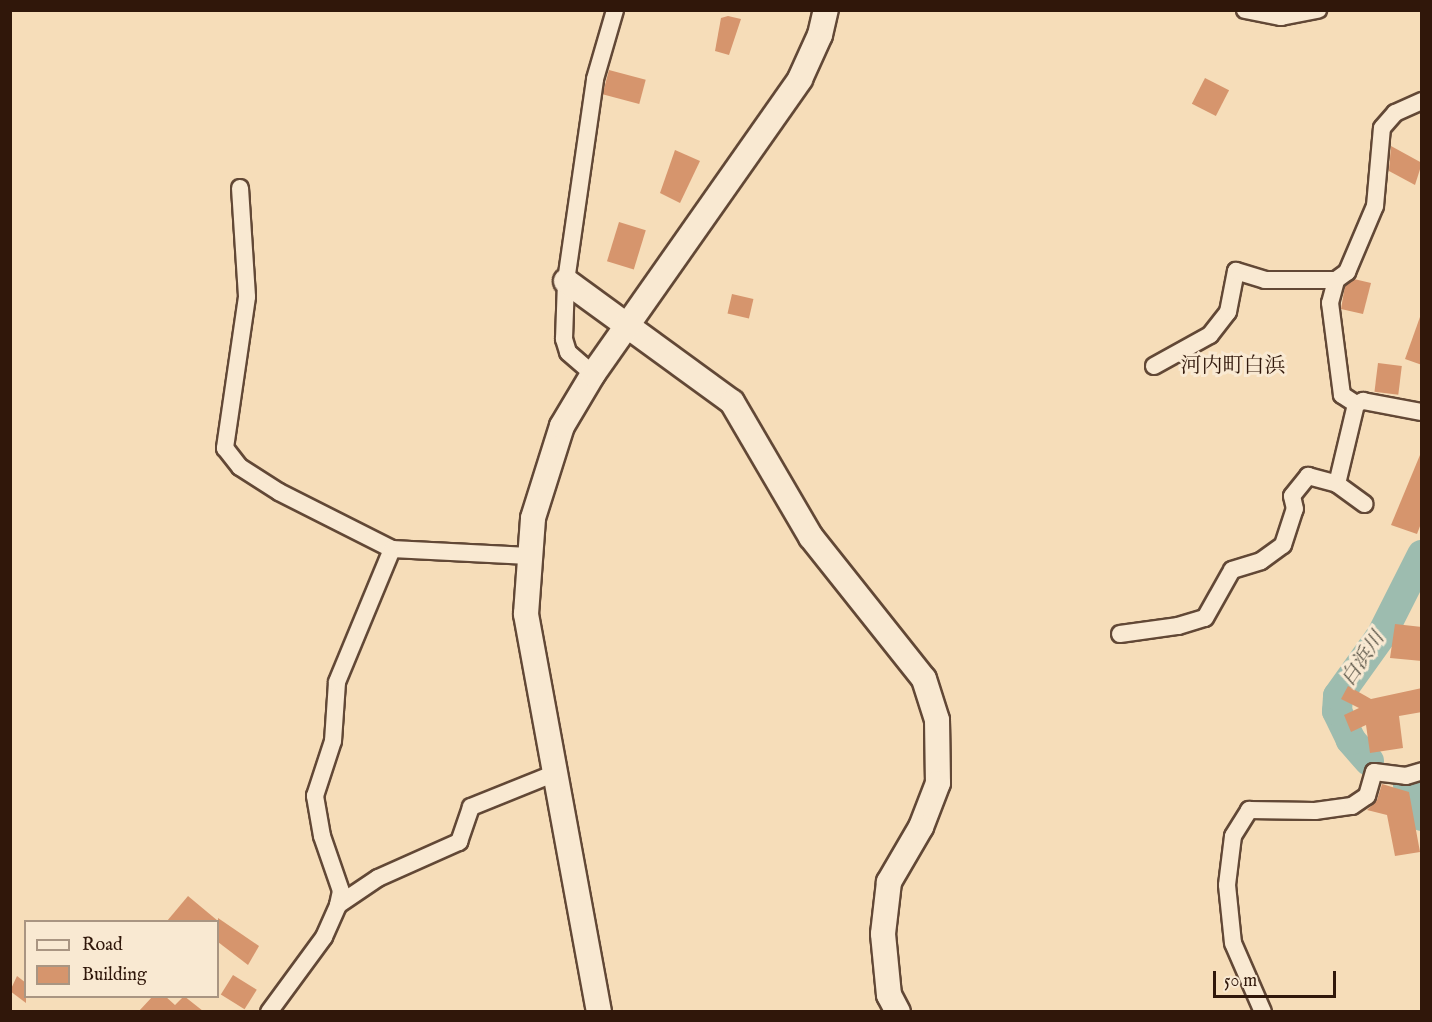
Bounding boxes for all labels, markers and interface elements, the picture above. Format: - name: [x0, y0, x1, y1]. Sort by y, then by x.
- district label: 河内町白浜: [1181, 354, 1285, 380]
- water label: 白浜川: [1336, 627, 1390, 691]
- legend: [24, 920, 219, 998]
- text: Road: [82, 934, 123, 957]
- scale bar: [1216, 959, 1339, 997]
- text: Building: [82, 964, 147, 987]
- text: 50 m: [1224, 970, 1257, 993]

